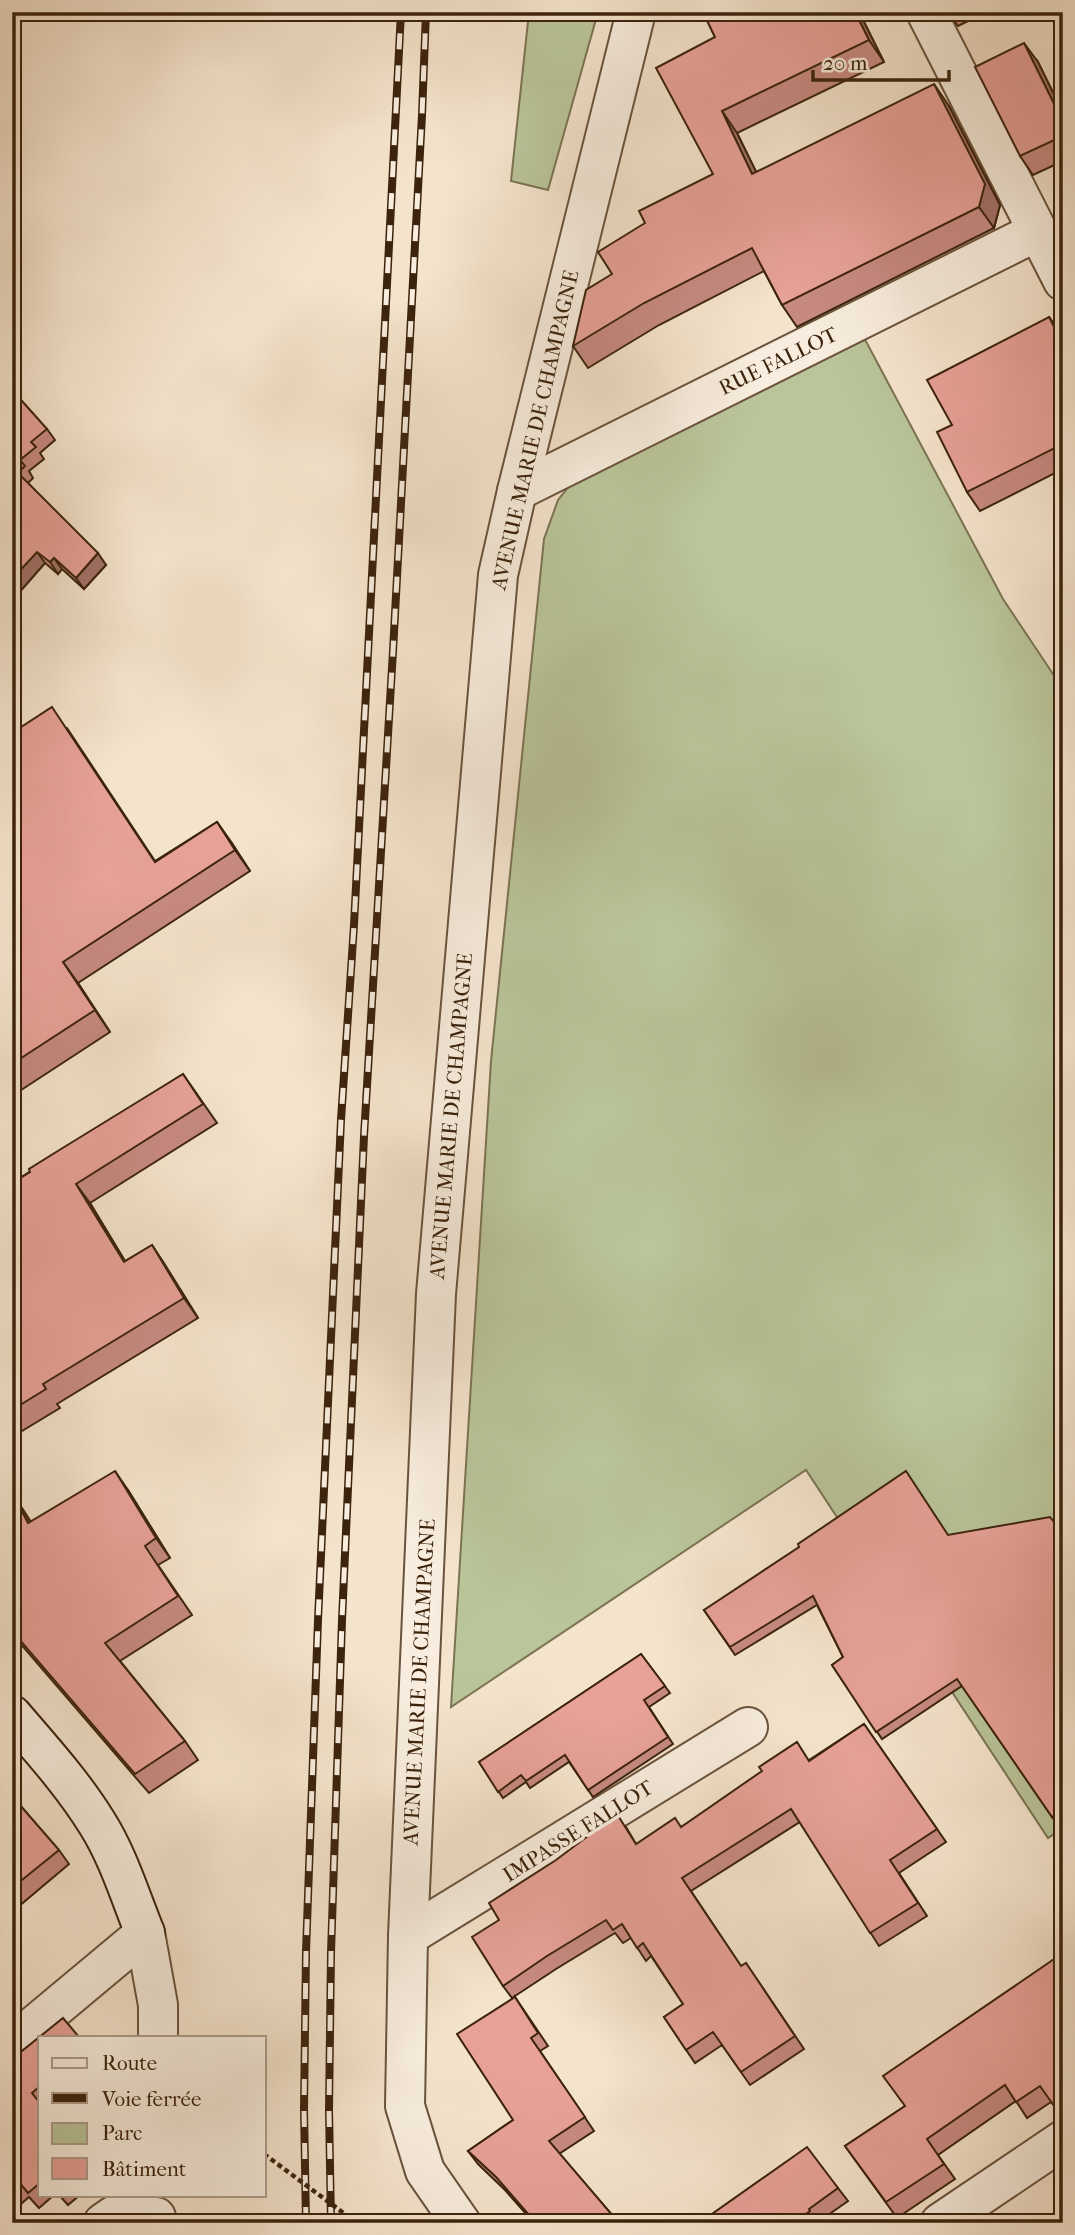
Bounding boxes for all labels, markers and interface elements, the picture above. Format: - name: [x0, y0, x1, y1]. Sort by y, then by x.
- scale bar: [813, 38, 949, 82]
- text: 20 m: [823, 51, 868, 75]
- street label: AVENUE MARIE DE CHAMPAGNE: [486, 268, 584, 593]
- street label: RUE FALLOT: [715, 322, 842, 400]
- street label: AVENUE MARIE DE CHAMPAGNE: [425, 952, 477, 1281]
- street label: AVENUE MARIE DE CHAMPAGNE: [398, 1518, 440, 1847]
- street label: IMPASSE FALLOT: [498, 1775, 658, 1887]
- legend: [38, 2036, 266, 2196]
- text: Route: [102, 2051, 157, 2075]
- text: Voie ferrée: [101, 2087, 201, 2111]
- text: Parc: [102, 2121, 142, 2145]
- text: Bâtiment: [102, 2157, 187, 2181]

